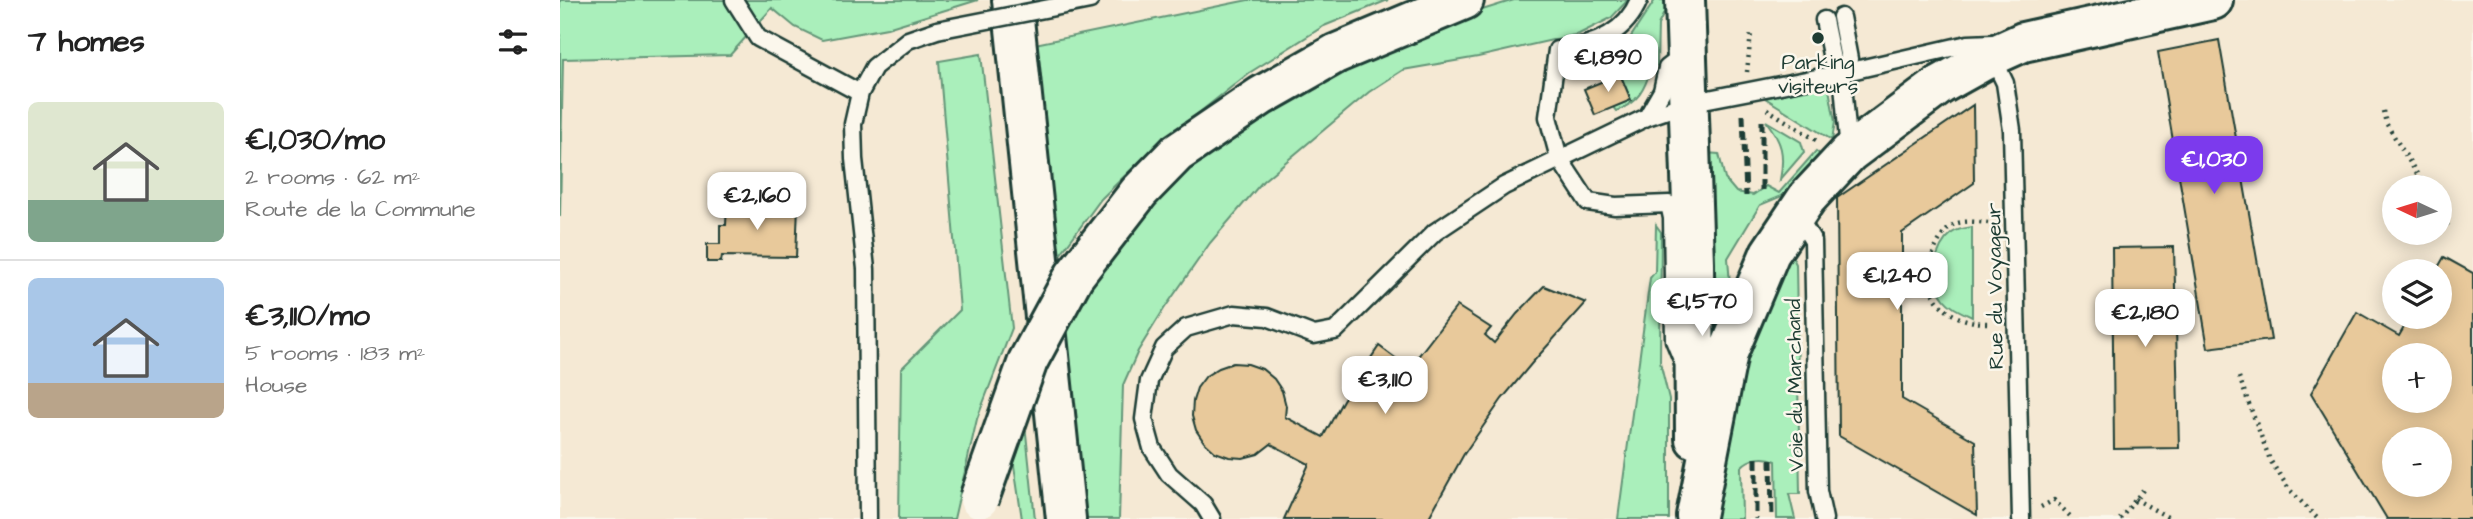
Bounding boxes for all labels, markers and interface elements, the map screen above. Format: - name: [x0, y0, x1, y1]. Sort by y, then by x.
- text: 7 homes: [28, 21, 145, 63]
- icon: filters: [494, 23, 532, 61]
- marker: Parking visiteurs: [1810, 30, 1826, 46]
- pin: €1,890: [1551, 34, 1665, 94]
- text: €1,890: [1574, 41, 1642, 73]
- place label: Parking visiteurs: [1778, 48, 1858, 101]
- text: €1,030/mo: [245, 119, 385, 161]
- icon: home: [84, 130, 168, 214]
- pin: €1,030: [2157, 136, 2271, 196]
- text: €1,030: [2181, 143, 2247, 175]
- text: 2 rooms · 62 m²: [245, 161, 420, 193]
- pin: €2,160: [700, 173, 814, 232]
- north arrow: [2382, 175, 2452, 245]
- map controls: [2382, 175, 2452, 497]
- text: €2,160: [723, 179, 791, 211]
- text: Route de la Commune: [245, 193, 476, 225]
- street label: Rue du Voyageur: [1979, 202, 2013, 370]
- pin: €1,240: [1840, 252, 1954, 312]
- text: €1,240: [1863, 259, 1931, 291]
- button: layers: [2382, 259, 2452, 329]
- pin: €1,570: [1645, 278, 1759, 338]
- text: €1,570: [1667, 285, 1737, 317]
- pin: €2,180: [2088, 290, 2202, 349]
- text: €3,110/mo: [245, 295, 370, 337]
- text: €2,180: [2111, 296, 2179, 328]
- street label: Voie du Marchand: [1779, 298, 1811, 472]
- icon: home: [84, 306, 168, 390]
- text: 5 rooms · 183 m²: [245, 337, 425, 369]
- button: +: [2382, 343, 2452, 413]
- pin: €3,110: [1328, 356, 1442, 416]
- text: €3,110: [1358, 363, 1412, 395]
- text: House: [245, 369, 308, 401]
- button: −: [2382, 427, 2452, 497]

